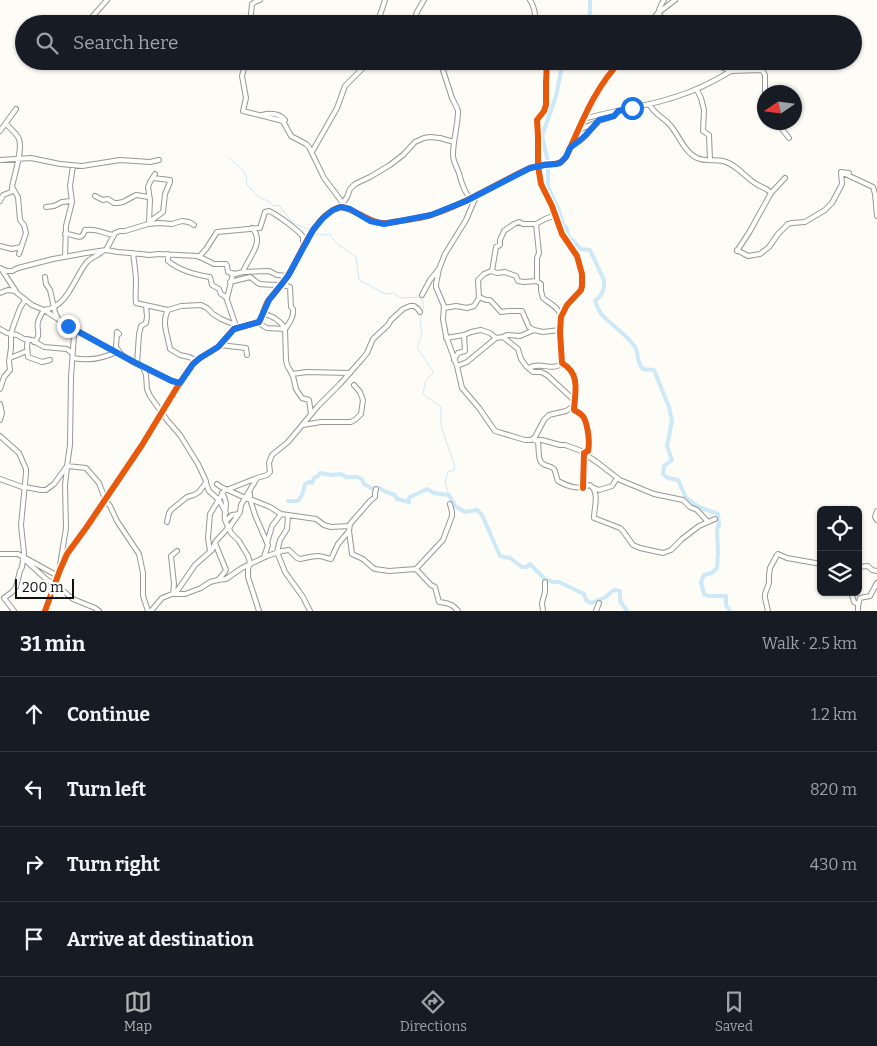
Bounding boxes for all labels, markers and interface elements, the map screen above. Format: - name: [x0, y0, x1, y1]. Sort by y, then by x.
- search box: [15, 15, 862, 70]
- icon: search: [33, 29, 61, 57]
- text: Search here: [73, 31, 178, 54]
- north arrow: [757, 85, 802, 130]
- route start: [621, 97, 644, 120]
- route end: [57, 315, 80, 338]
- map controls: [817, 506, 862, 596]
- button: locate: [817, 506, 862, 551]
- button: layers: [817, 551, 862, 596]
- scale bar: [15, 576, 74, 599]
- text: 200 m: [22, 579, 64, 596]
- text: 31 min: [20, 631, 85, 657]
- text: Walk · 2.5 km: [762, 634, 857, 653]
- icon: ahead: [20, 700, 48, 728]
- text: Continue: [67, 703, 150, 726]
- text: 1.2 km: [811, 705, 857, 724]
- icon: left: [20, 775, 48, 803]
- text: Turn left: [67, 778, 146, 801]
- text: 820 m: [810, 780, 857, 799]
- icon: right: [20, 850, 48, 878]
- text: Turn right: [67, 853, 160, 876]
- text: 430 m: [810, 855, 857, 874]
- icon: arrive: [20, 925, 48, 953]
- text: Arrive at destination: [67, 928, 254, 951]
- tab: Map: [124, 988, 152, 1035]
- tab: Directions: [400, 988, 467, 1035]
- tab: Saved: [715, 988, 753, 1035]

